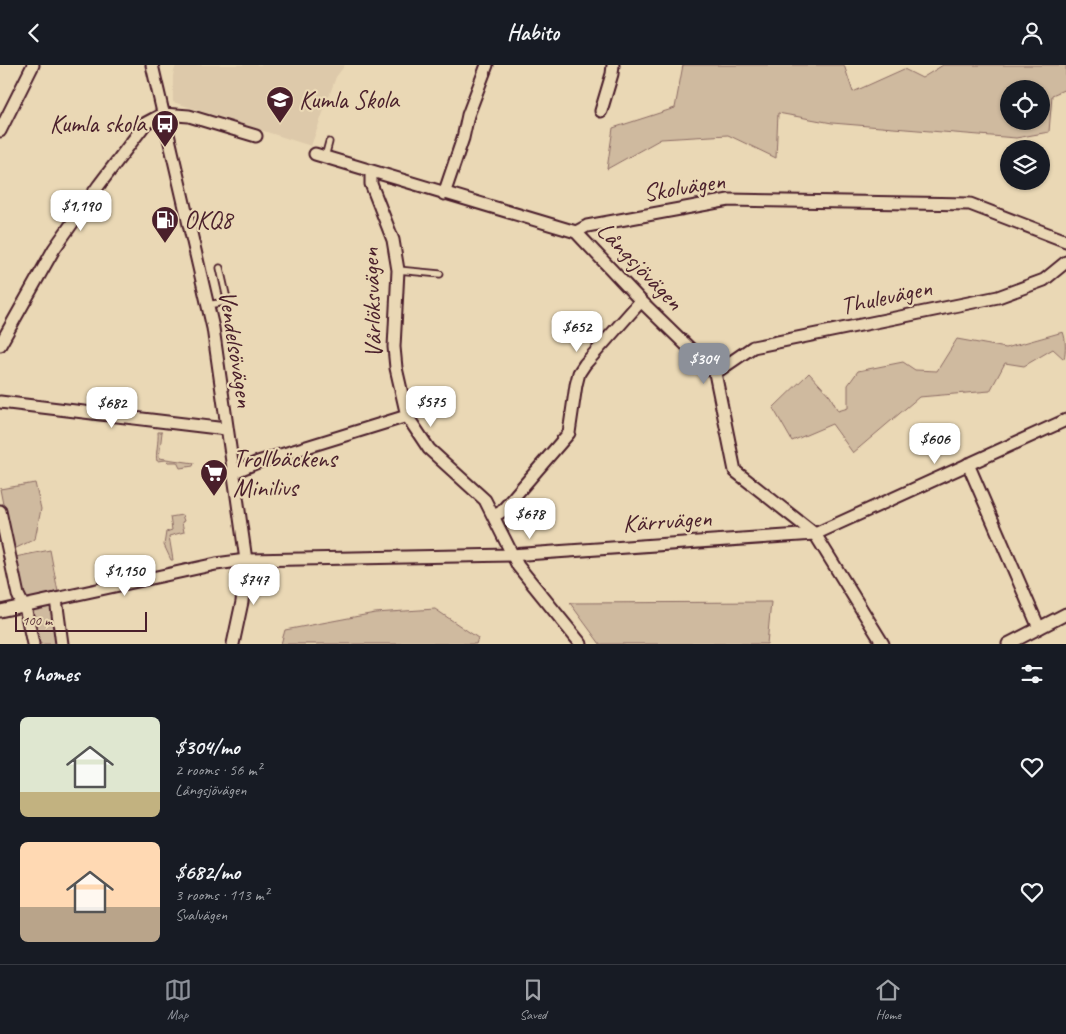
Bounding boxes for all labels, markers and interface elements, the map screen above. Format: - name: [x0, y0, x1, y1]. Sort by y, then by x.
- icon: back: [20, 19, 48, 47]
- text: Habito: [507, 19, 559, 47]
- icon: person: [1018, 19, 1046, 47]
- map controls: [1000, 80, 1050, 190]
- button: locate: [1000, 80, 1050, 130]
- place label: Kumla Skola: [299, 84, 401, 116]
- school or university icon: Kumla Skola: [265, 85, 295, 124]
- place label: Kumla skola: [50, 108, 148, 140]
- bus stop icon: Kumla skola: [150, 109, 180, 148]
- button: layers: [1000, 140, 1050, 190]
- street label: Skolvägen: [641, 165, 728, 209]
- pin: $1,190: [40, 189, 122, 232]
- text: $1,190: [62, 196, 100, 216]
- place label: OKQ8: [184, 204, 235, 236]
- fuel station icon: OKQ8: [150, 205, 180, 244]
- street label: Långsjövägen: [590, 215, 691, 318]
- street label: Vårlöksvägen: [354, 247, 390, 359]
- street label: Thulevägen: [837, 272, 935, 322]
- street label: Vendelsövägen: [211, 288, 261, 410]
- pin: $652: [547, 311, 607, 353]
- text: $652: [563, 317, 591, 337]
- pin: $304: [674, 343, 734, 385]
- text: $304: [690, 349, 718, 369]
- pin: $575: [401, 385, 461, 428]
- pin: $682: [82, 387, 142, 429]
- text: $575: [417, 392, 445, 412]
- text: $682: [97, 393, 127, 413]
- pin: $606: [905, 423, 965, 465]
- text: $606: [920, 429, 950, 449]
- place label: Trollbäckens Minilivs: [233, 443, 339, 504]
- supermarket icon: Trollbäckens Minilivs: [199, 458, 229, 497]
- pin: $678: [500, 497, 560, 540]
- street label: Kärrvägen: [622, 502, 713, 540]
- text: $678: [515, 504, 545, 524]
- pin: $1,150: [84, 555, 166, 597]
- text: $1,150: [106, 561, 144, 581]
- pin: $747: [224, 563, 284, 606]
- text: $747: [240, 570, 268, 590]
- scale bar: [15, 609, 148, 632]
- text: 100 m: [22, 612, 52, 629]
- icon: filters: [1018, 660, 1046, 688]
- text: 9 homes: [20, 661, 79, 687]
- text: $304/mo: [175, 734, 240, 760]
- icon: home: [60, 737, 120, 797]
- icon: heart: [1018, 753, 1046, 781]
- text: 2 rooms · 56 m²: [175, 760, 261, 780]
- text: Långsjövägen: [175, 780, 246, 800]
- text: $682/mo: [175, 859, 240, 885]
- icon: home: [60, 862, 120, 922]
- icon: heart: [1018, 878, 1046, 906]
- text: 3 rooms · 113 m²: [175, 885, 269, 905]
- text: Svalvägen: [175, 905, 227, 925]
- tab: Map: [164, 976, 192, 1023]
- tab: Saved: [519, 976, 547, 1023]
- tab: Home: [874, 976, 902, 1023]

